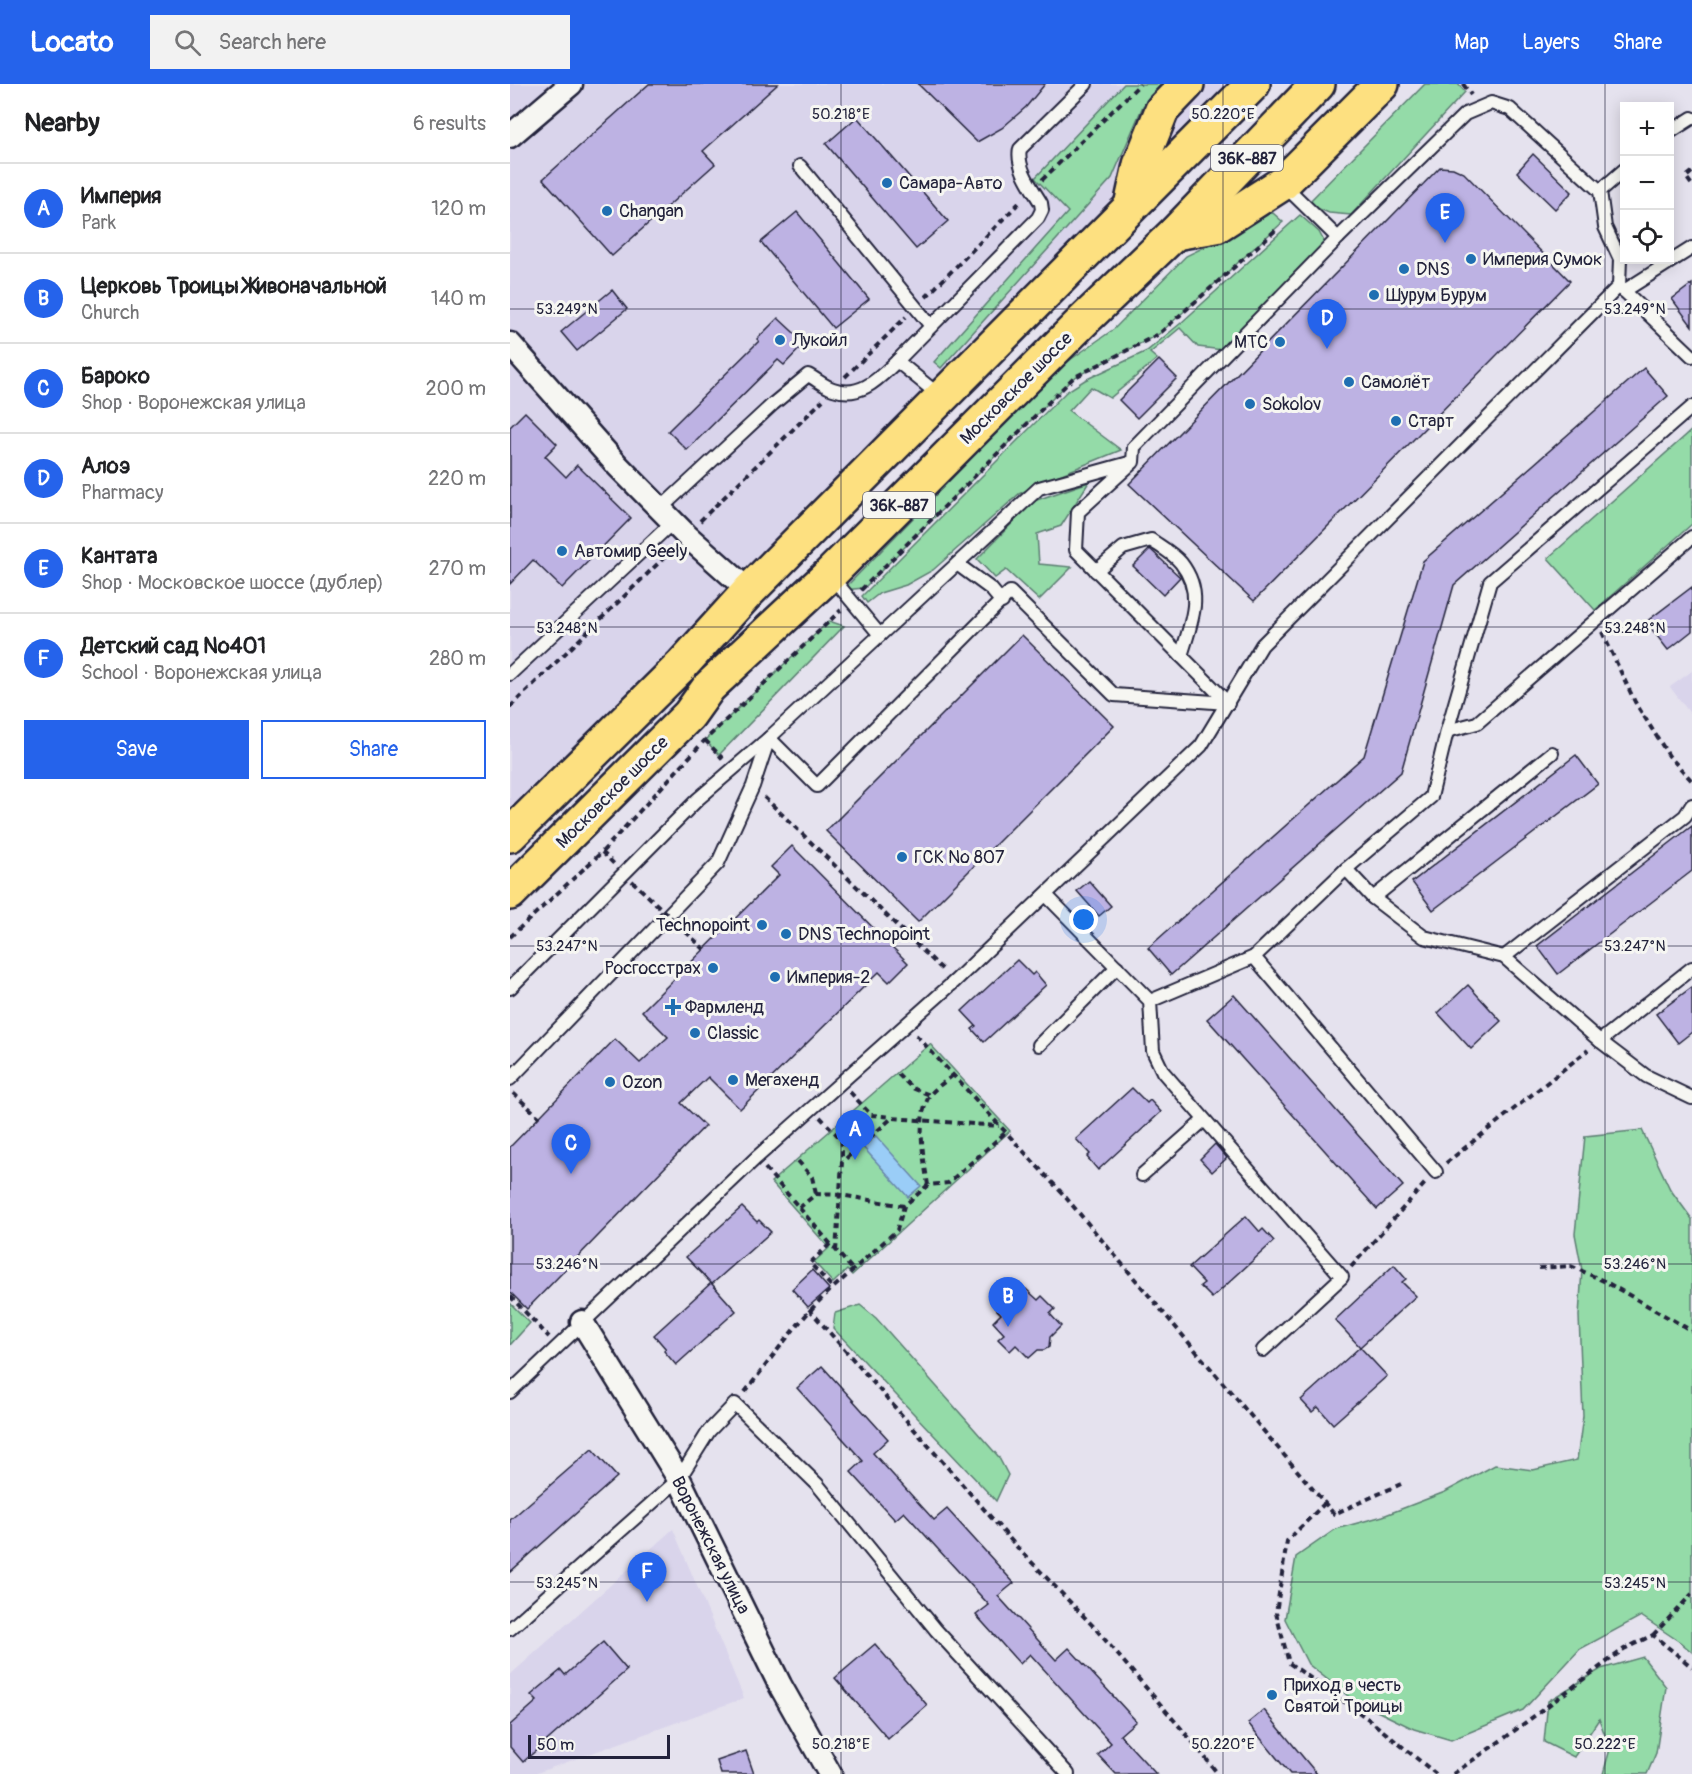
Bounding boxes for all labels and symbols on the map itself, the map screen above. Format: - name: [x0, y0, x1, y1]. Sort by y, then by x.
- text: 50.218°E: [812, 105, 870, 124]
- text: 50.220°E: [1191, 105, 1255, 124]
- road number: 36К-887: [1211, 145, 1283, 171]
- place label: Самара-Авто: [899, 172, 1003, 195]
- marker: Самара-Авто: [880, 176, 894, 190]
- pin: E: [1426, 194, 1464, 243]
- place label: Changan: [619, 200, 684, 223]
- marker: Changan: [600, 204, 614, 218]
- place label: Империя Сумок: [1483, 248, 1602, 271]
- marker: Империя Сумок: [1464, 252, 1478, 266]
- place label: DNS: [1416, 258, 1450, 281]
- marker: DNS: [1397, 262, 1411, 276]
- place label: Шурум Бурум: [1386, 284, 1487, 307]
- marker: Шурум Бурум: [1367, 288, 1381, 302]
- text: 53.249°N: [536, 300, 598, 319]
- pin: D: [1308, 300, 1346, 349]
- text: 53.249°N: [1604, 300, 1666, 319]
- street label: Московское шоссе: [955, 327, 1078, 450]
- place label: Лукойл: [791, 329, 848, 352]
- place label: МТС: [1234, 331, 1268, 354]
- marker: Лукойл: [773, 333, 787, 347]
- marker: МТС: [1273, 335, 1287, 349]
- place label: Самолёт: [1361, 371, 1430, 394]
- marker: Самолёт: [1342, 375, 1356, 389]
- place label: Sokolov: [1262, 393, 1321, 416]
- marker: Sokolov: [1243, 397, 1257, 411]
- place label: Старт: [1408, 410, 1454, 433]
- marker: Старт: [1389, 414, 1403, 428]
- road number: 36К-887: [863, 492, 935, 518]
- place label: Автомир Geely: [574, 540, 687, 563]
- marker: Автомир Geely: [555, 544, 569, 558]
- text: 53.248°N: [536, 619, 598, 638]
- text: 53.248°N: [1604, 619, 1666, 638]
- street label: Московское шоссе: [551, 731, 674, 854]
- place label: ГСК № 807: [914, 846, 1005, 869]
- marker: ГСК № 807: [895, 850, 909, 864]
- your location: [1069, 905, 1098, 934]
- place label: Technopoint: [656, 914, 751, 937]
- marker: Technopoint: [755, 918, 769, 932]
- place label: DNS Technopoint: [798, 923, 931, 946]
- marker: DNS Technopoint: [779, 927, 793, 941]
- text: 53.247°N: [536, 937, 598, 956]
- text: 53.247°N: [1604, 937, 1666, 956]
- place label: Росгосстрах: [605, 957, 701, 980]
- marker: Росгосстрах: [706, 961, 720, 975]
- place label: Империя-2: [787, 966, 870, 989]
- marker: Империя-2: [768, 970, 782, 984]
- place label: Фармленд: [685, 996, 764, 1019]
- marker: Фармленд: [666, 1000, 680, 1014]
- place label: Classic: [707, 1022, 759, 1045]
- marker: Classic: [688, 1026, 702, 1040]
- place label: Мегахенд: [745, 1069, 819, 1092]
- place label: Ozon: [622, 1071, 662, 1094]
- marker: Мегахенд: [726, 1073, 740, 1087]
- marker: Ozon: [603, 1075, 617, 1089]
- pin: A: [836, 1110, 874, 1160]
- pin: C: [552, 1124, 590, 1174]
- text: 53.246°N: [536, 1255, 598, 1274]
- text: 53.246°N: [1604, 1255, 1666, 1274]
- pin: B: [988, 1278, 1028, 1327]
- street label: Воронежская улица: [666, 1473, 755, 1618]
- pin: F: [628, 1552, 666, 1602]
- text: 53.245°N: [536, 1574, 598, 1593]
- text: 53.245°N: [1604, 1574, 1666, 1593]
- place label: Приход в честь Святой Троицы: [1284, 1674, 1403, 1718]
- marker: Приход в честь Святой Троицы: [1265, 1688, 1279, 1702]
- scale bar: [528, 1732, 670, 1760]
- text: 50.218°E: [812, 1735, 870, 1754]
- text: 50.220°E: [1191, 1735, 1255, 1754]
- text: 50.222°E: [1574, 1735, 1636, 1754]

